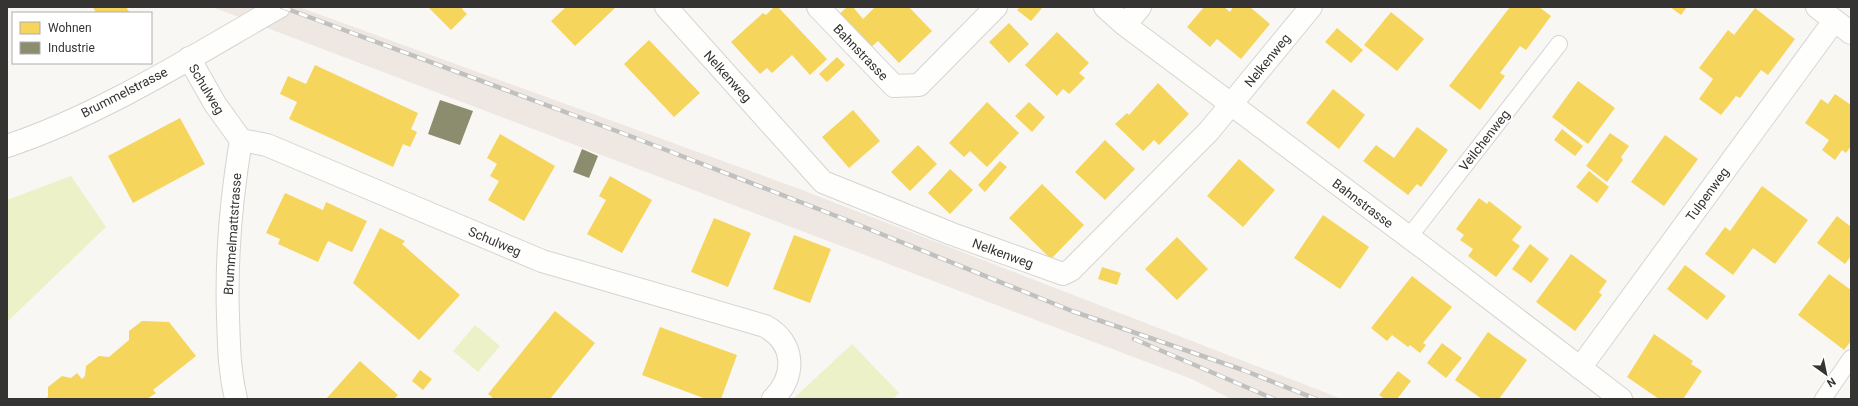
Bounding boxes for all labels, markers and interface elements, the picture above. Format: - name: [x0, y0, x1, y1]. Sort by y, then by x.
- legend: [12, 12, 152, 64]
- text: Wohnen: [48, 21, 92, 35]
- street label: Bahnstrasse: [830, 21, 891, 84]
- street label: Nelkenweg: [1241, 31, 1293, 90]
- text: Industrie: [48, 41, 95, 55]
- street label: Nelkenweg: [701, 48, 755, 105]
- street label: Schulweg: [186, 61, 227, 117]
- street label: Brummelstrasse: [78, 64, 170, 121]
- street label: Veilchenweg: [1456, 107, 1513, 174]
- street label: Tulpenweg: [1683, 164, 1732, 224]
- street label: Brummelmattstrasse: [221, 173, 244, 295]
- street label: Bahnstrasse: [1329, 176, 1396, 231]
- street label: Schulweg: [466, 224, 524, 259]
- street label: Nelkenweg: [970, 236, 1035, 271]
- north arrow: [1806, 354, 1846, 394]
- text: N: [1824, 374, 1838, 390]

